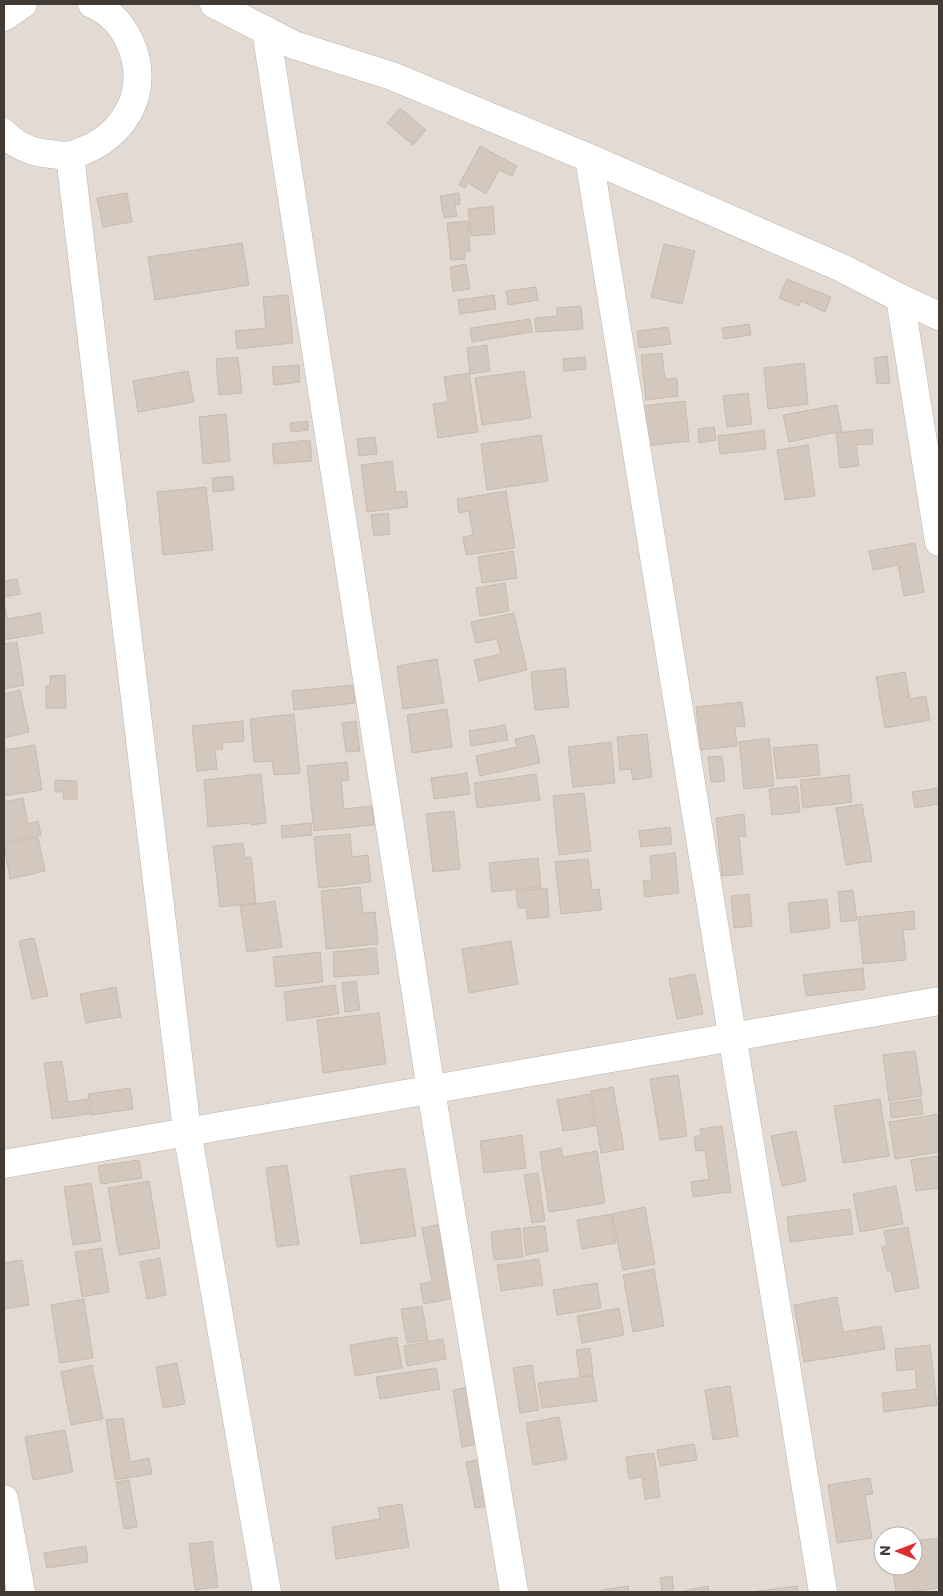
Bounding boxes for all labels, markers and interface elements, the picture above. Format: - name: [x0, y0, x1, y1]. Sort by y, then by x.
- north arrow: [873, 1526, 923, 1576]
- text: N: [876, 1545, 893, 1556]

